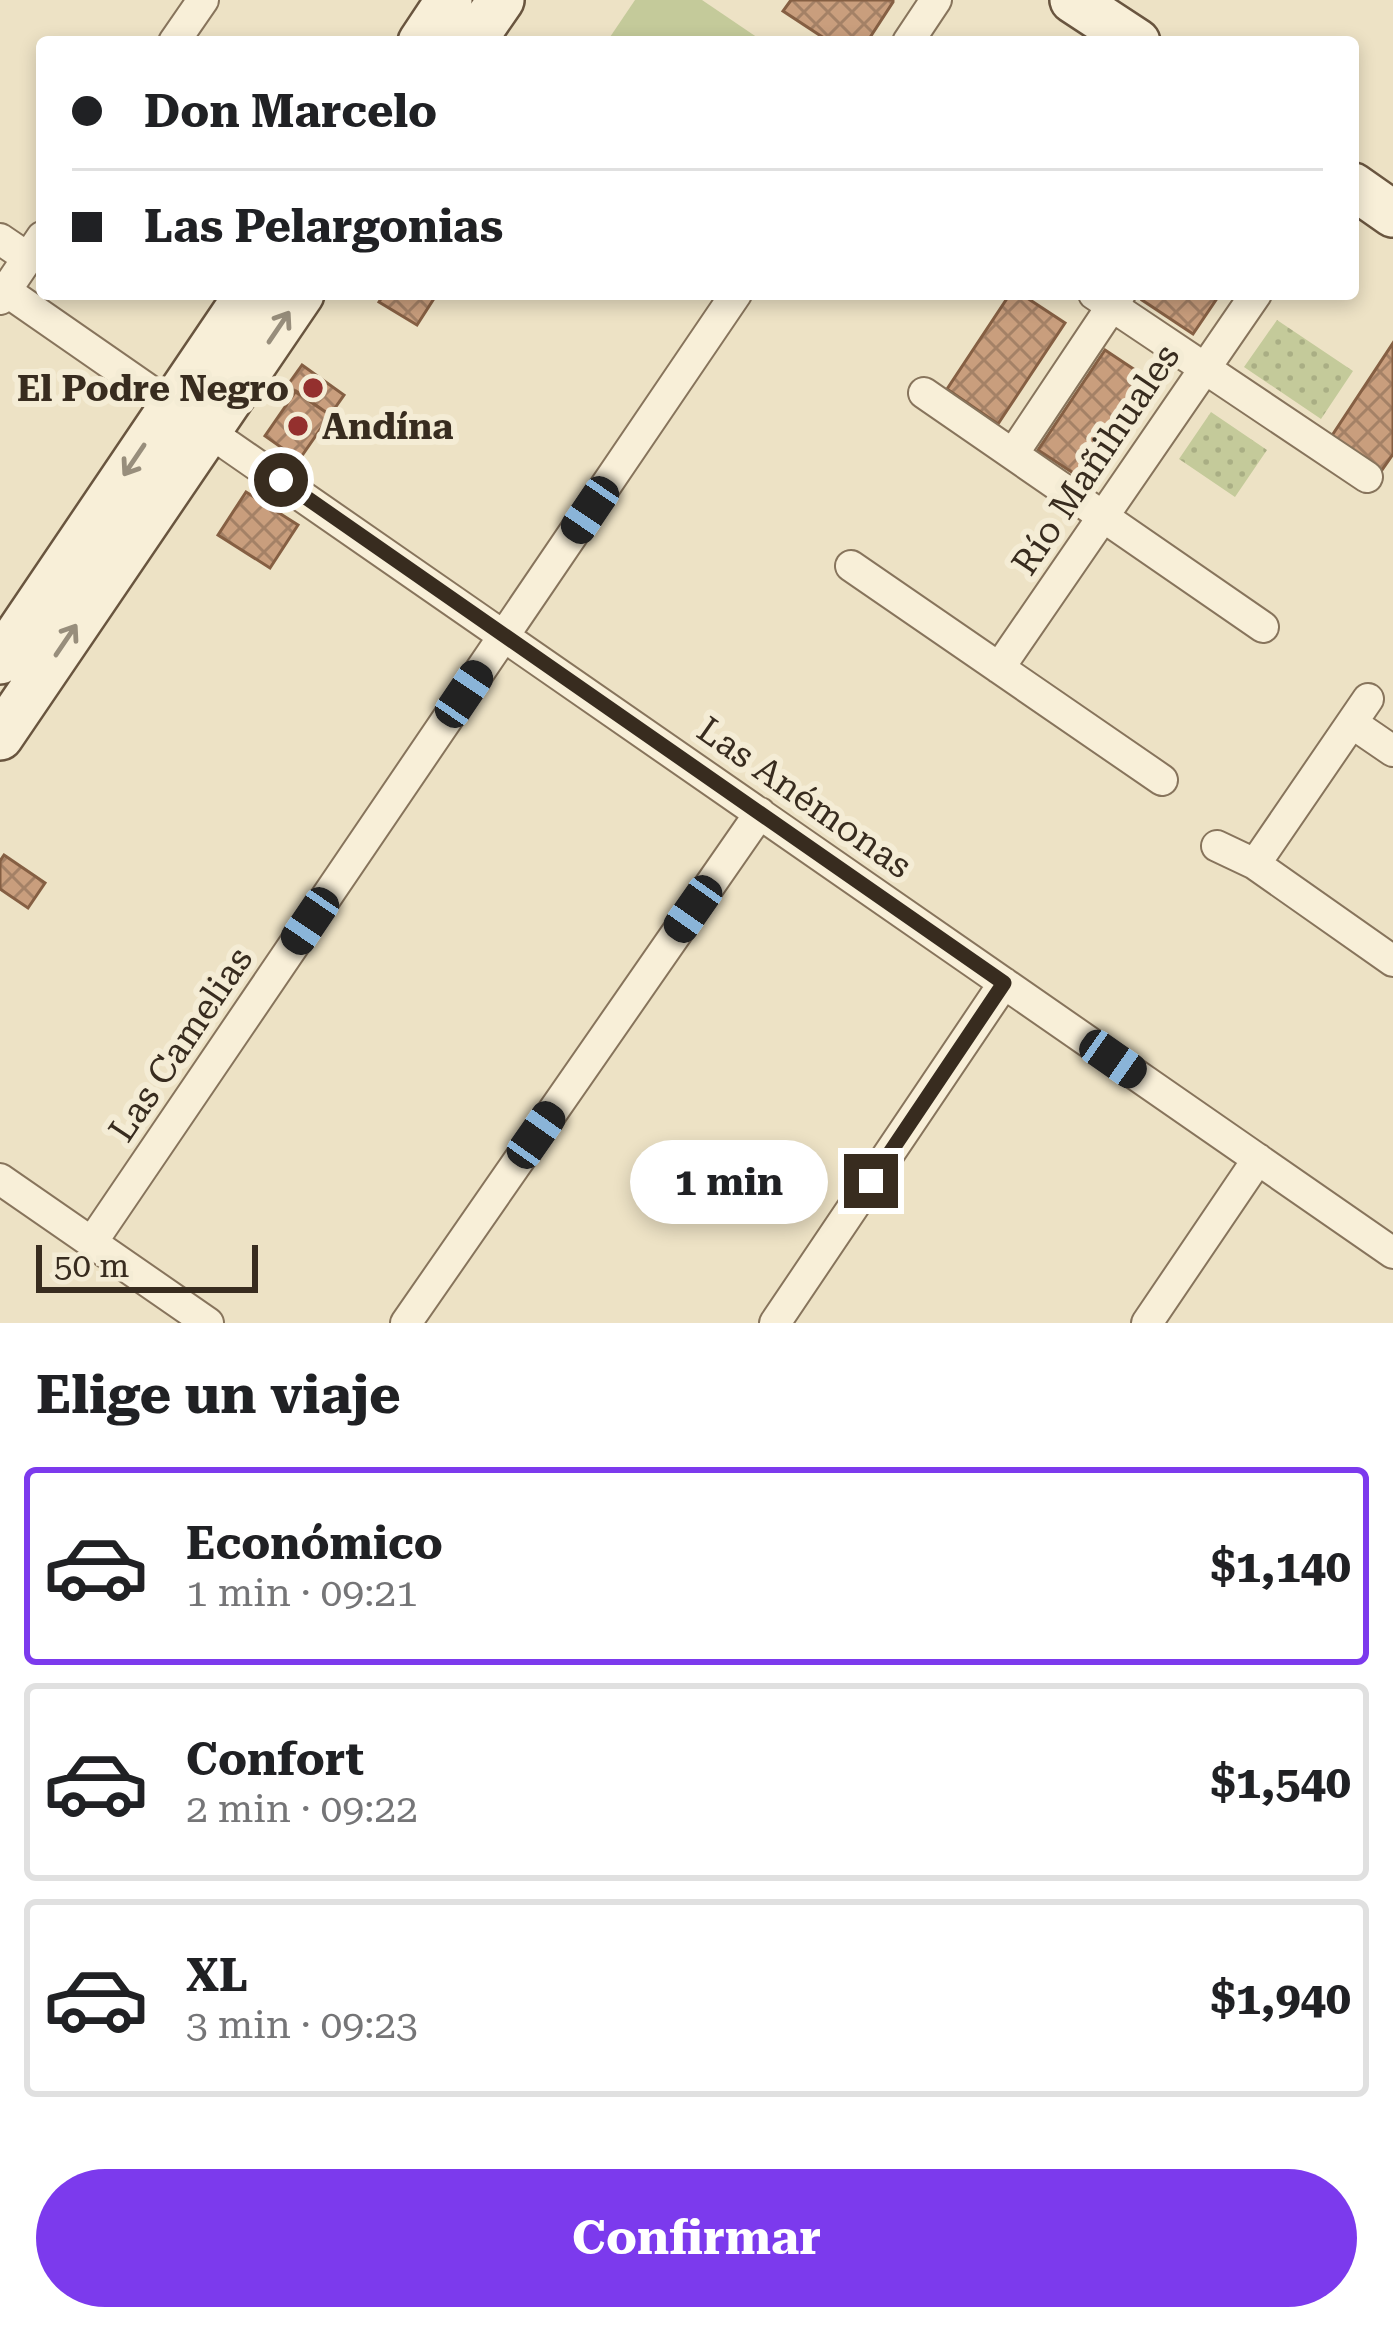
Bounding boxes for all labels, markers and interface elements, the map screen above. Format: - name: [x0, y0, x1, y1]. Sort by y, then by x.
- text: Don Marcelo: [144, 85, 437, 138]
- text: Las Pelargonias: [144, 200, 503, 253]
- one-way arrow: [266, 311, 291, 345]
- street label: Río Mañihuales: [1003, 336, 1188, 583]
- place label: El Podre Negro: [17, 368, 289, 410]
- marker: El Podre Negro: [300, 375, 326, 401]
- place label: Andína: [322, 406, 453, 448]
- marker: Andína: [285, 413, 311, 439]
- one-way arrow: [122, 443, 147, 476]
- route start: [254, 453, 308, 507]
- car: [555, 470, 625, 550]
- one-way arrow: [53, 624, 78, 657]
- car: [429, 654, 499, 734]
- street label: Las Anémonas: [689, 709, 919, 887]
- car: [658, 869, 728, 949]
- car: [275, 881, 345, 961]
- street label: Las Camelias: [100, 939, 261, 1150]
- car: [1073, 1024, 1153, 1094]
- car: [501, 1095, 571, 1175]
- callout: 1 min: [631, 1139, 829, 1223]
- route end: [844, 1154, 898, 1208]
- text: 1 min: [675, 1159, 783, 1205]
- scale bar: [36, 1239, 258, 1292]
- text: 50 m: [54, 1246, 129, 1285]
- text: Elige un viaje: [36, 1363, 401, 1426]
- icon: car: [42, 1512, 150, 1620]
- text: Económico: [186, 1517, 443, 1570]
- text: $1,140: [1210, 1540, 1351, 1593]
- text: 1 min · 09:21: [186, 1570, 418, 1616]
- icon: car: [42, 1728, 150, 1836]
- text: Confort: [186, 1733, 364, 1786]
- text: $1,540: [1210, 1756, 1351, 1809]
- text: 2 min · 09:22: [186, 1786, 418, 1832]
- icon: car: [42, 1944, 150, 2052]
- text: XL: [186, 1949, 248, 2002]
- text: $1,940: [1210, 1972, 1351, 2025]
- text: 3 min · 09:23: [186, 2002, 418, 2048]
- button: Confirmar: [36, 2169, 1357, 2307]

